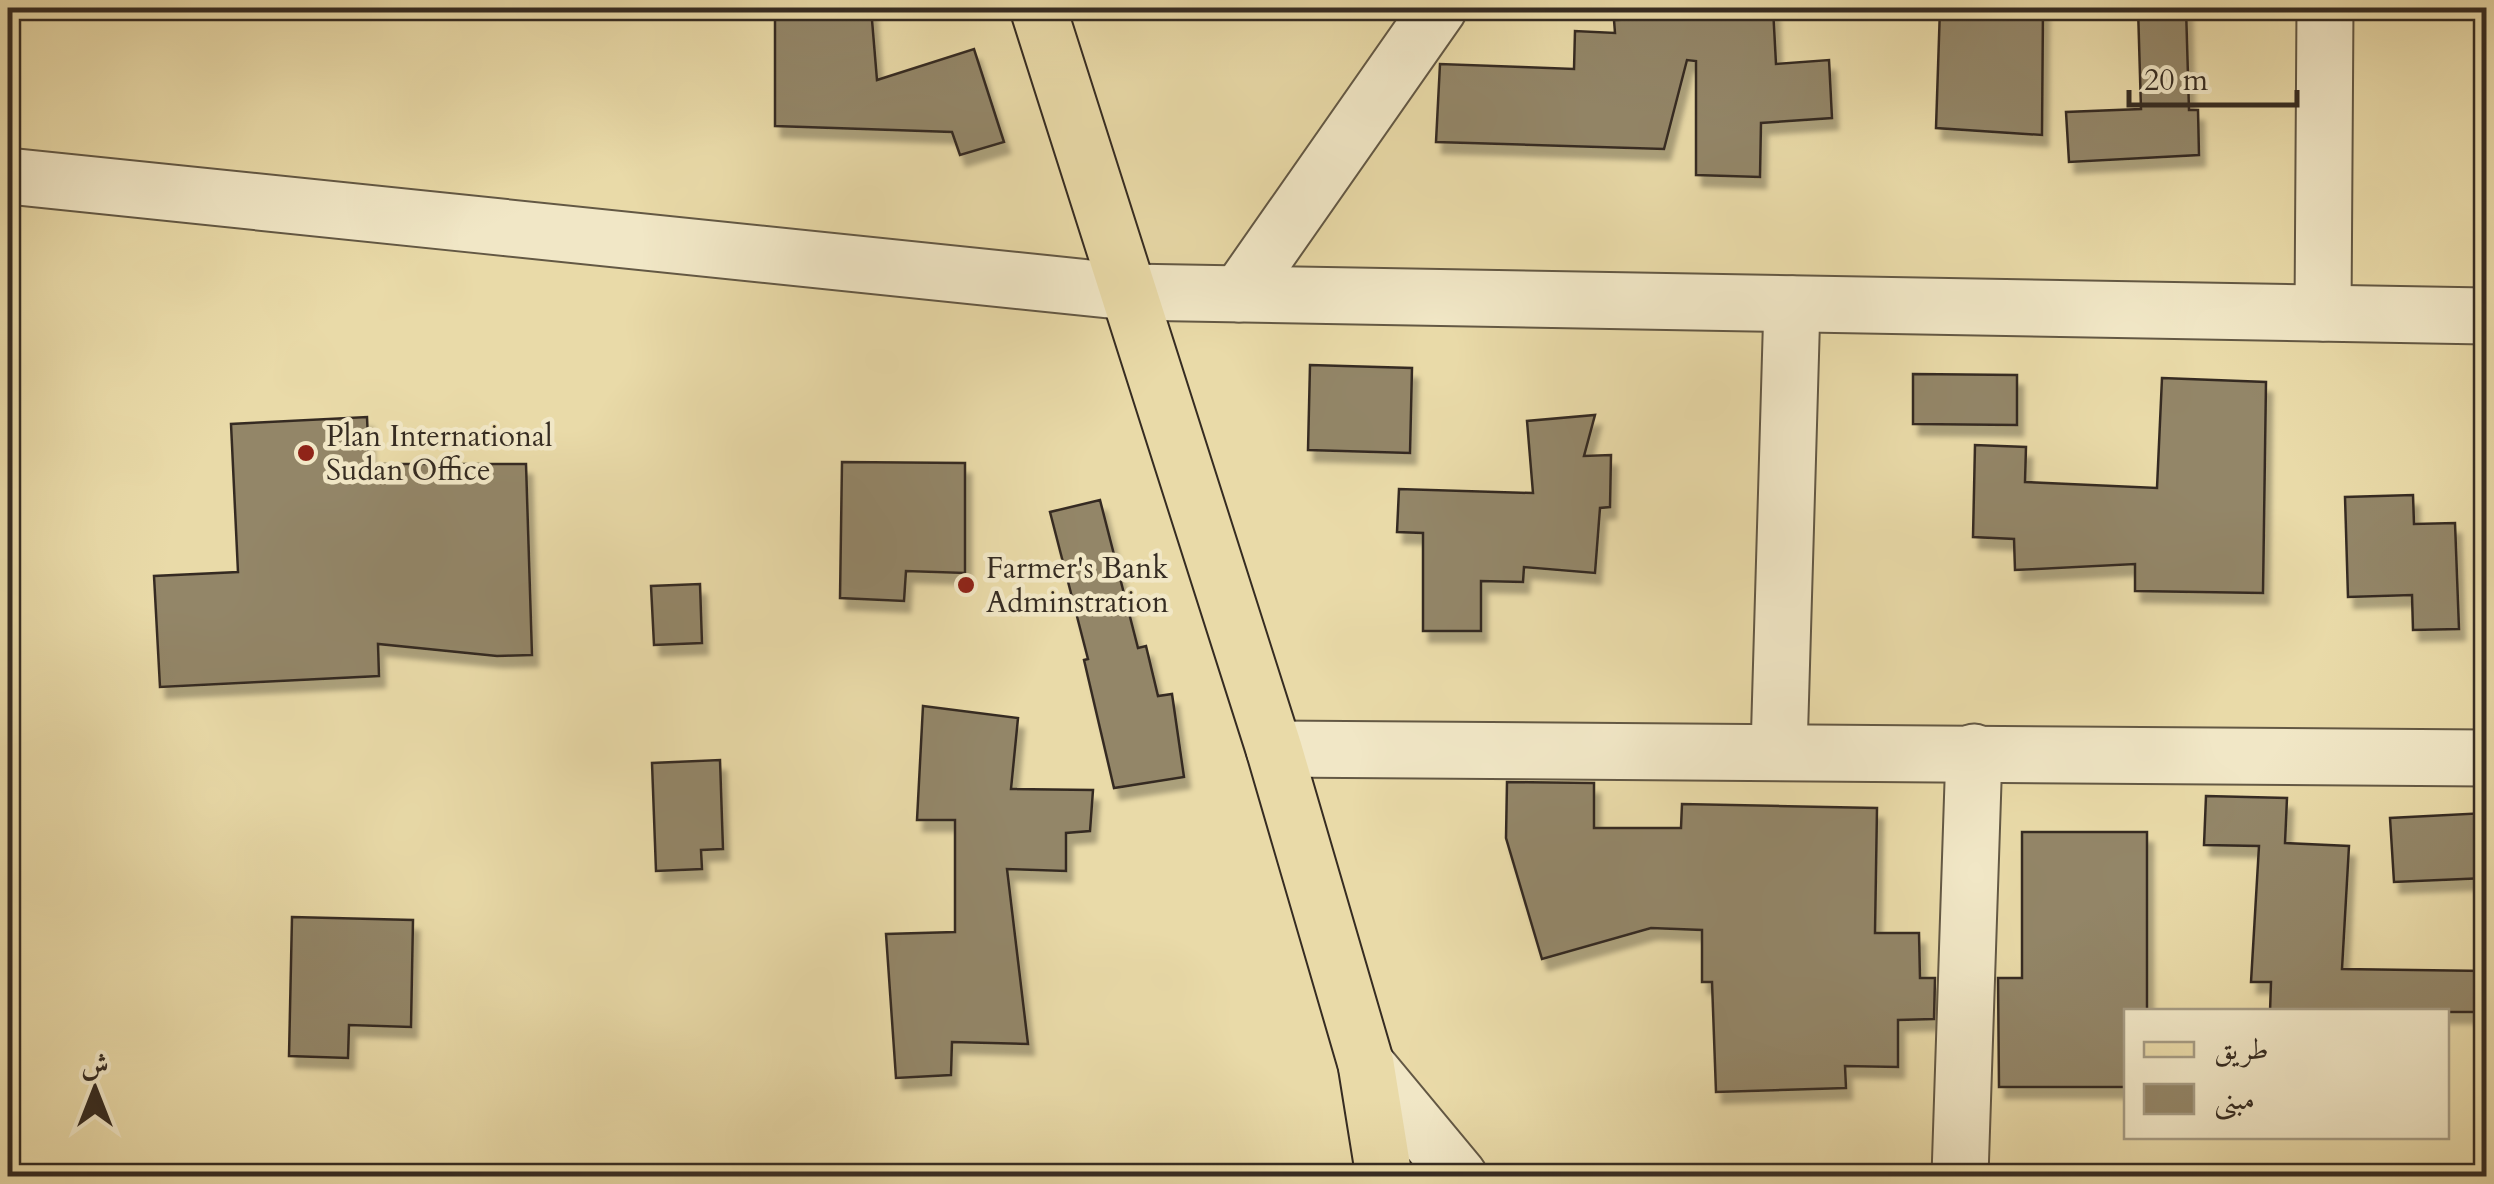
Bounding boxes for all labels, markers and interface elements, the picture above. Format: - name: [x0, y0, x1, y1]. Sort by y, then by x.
- scale bar: [2129, 45, 2296, 107]
- text: 20 m: [2144, 60, 2209, 101]
- place label: Plan International Sudan Office: [326, 416, 553, 491]
- marker: Plan International Sudan Office: [295, 442, 317, 464]
- place label: Farmer's Bank Adminstration: [986, 548, 1169, 623]
- marker: Farmer's Bank Adminstration: [955, 574, 977, 596]
- legend: [2124, 1009, 2449, 1139]
- text: طريق: [2214, 1029, 2269, 1070]
- north arrow: [45, 1039, 145, 1139]
- text: ش: [81, 1046, 109, 1084]
- text: مبنى: [2214, 1079, 2255, 1121]

